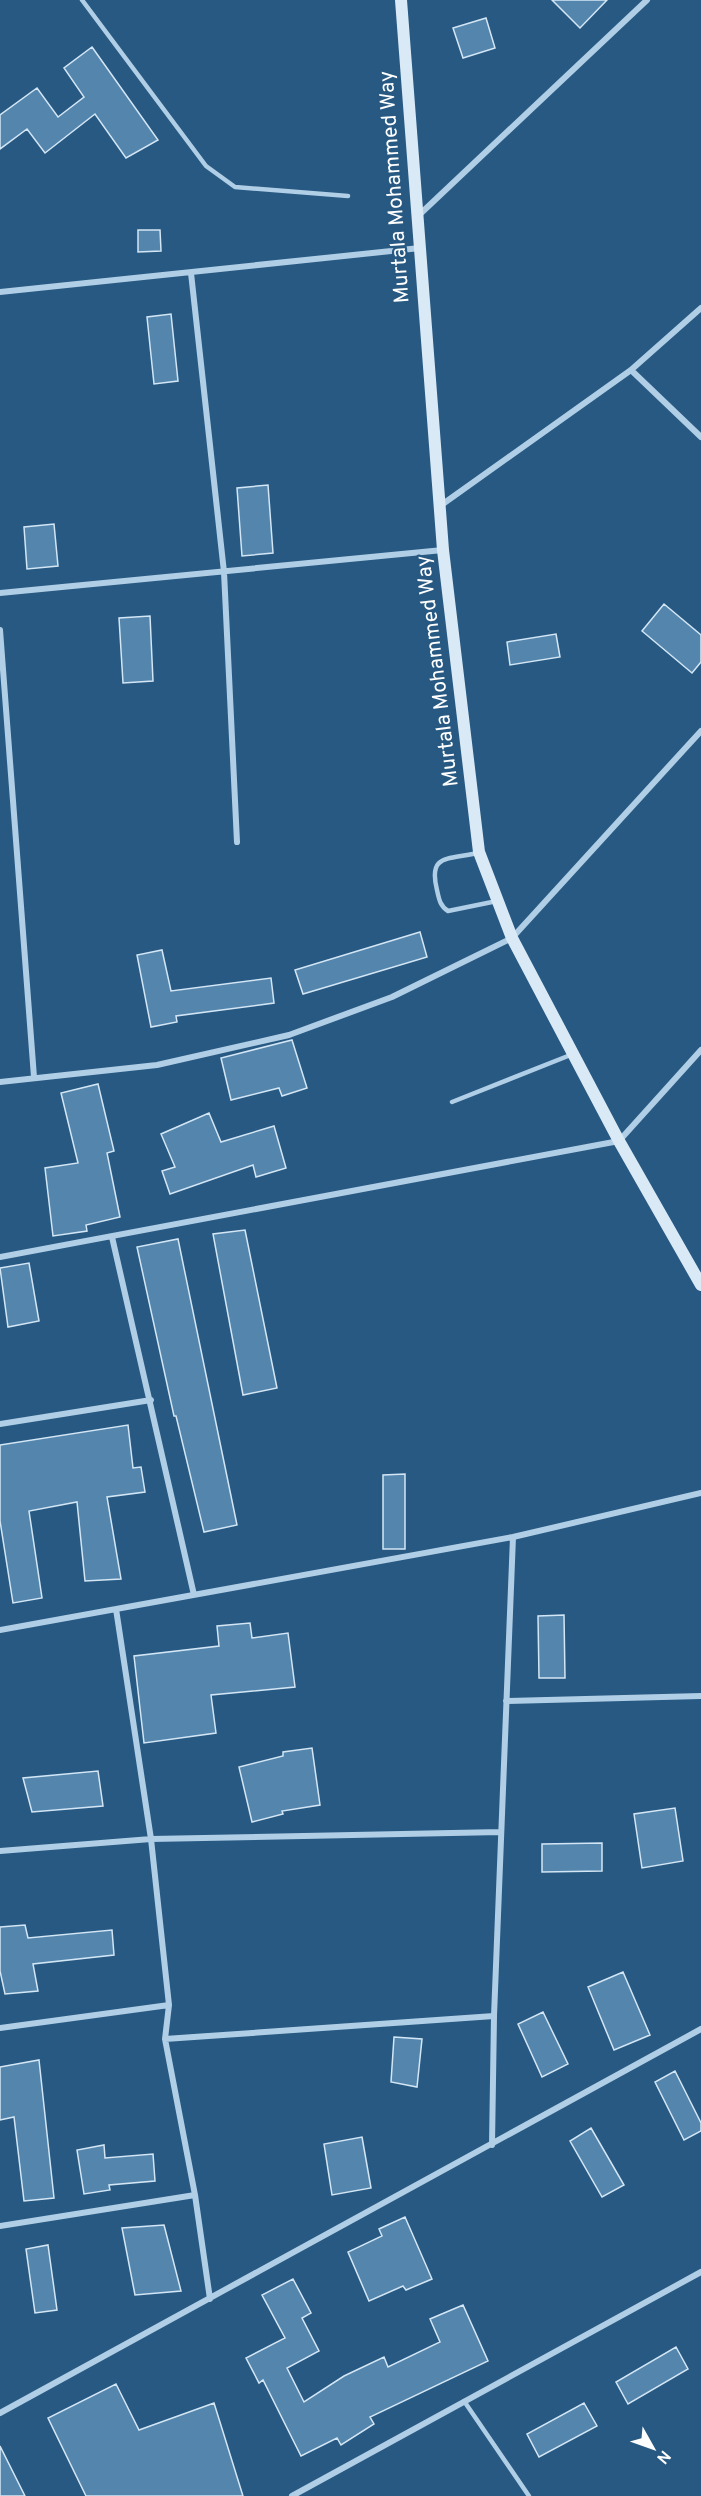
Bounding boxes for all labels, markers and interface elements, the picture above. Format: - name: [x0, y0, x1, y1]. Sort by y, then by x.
- street label: Murtala Mohammed Way: [373, 70, 417, 304]
- street label: Murtala Mohammed Way: [410, 554, 466, 788]
- north arrow: [623, 2418, 683, 2478]
- text: N: [652, 2446, 674, 2467]

